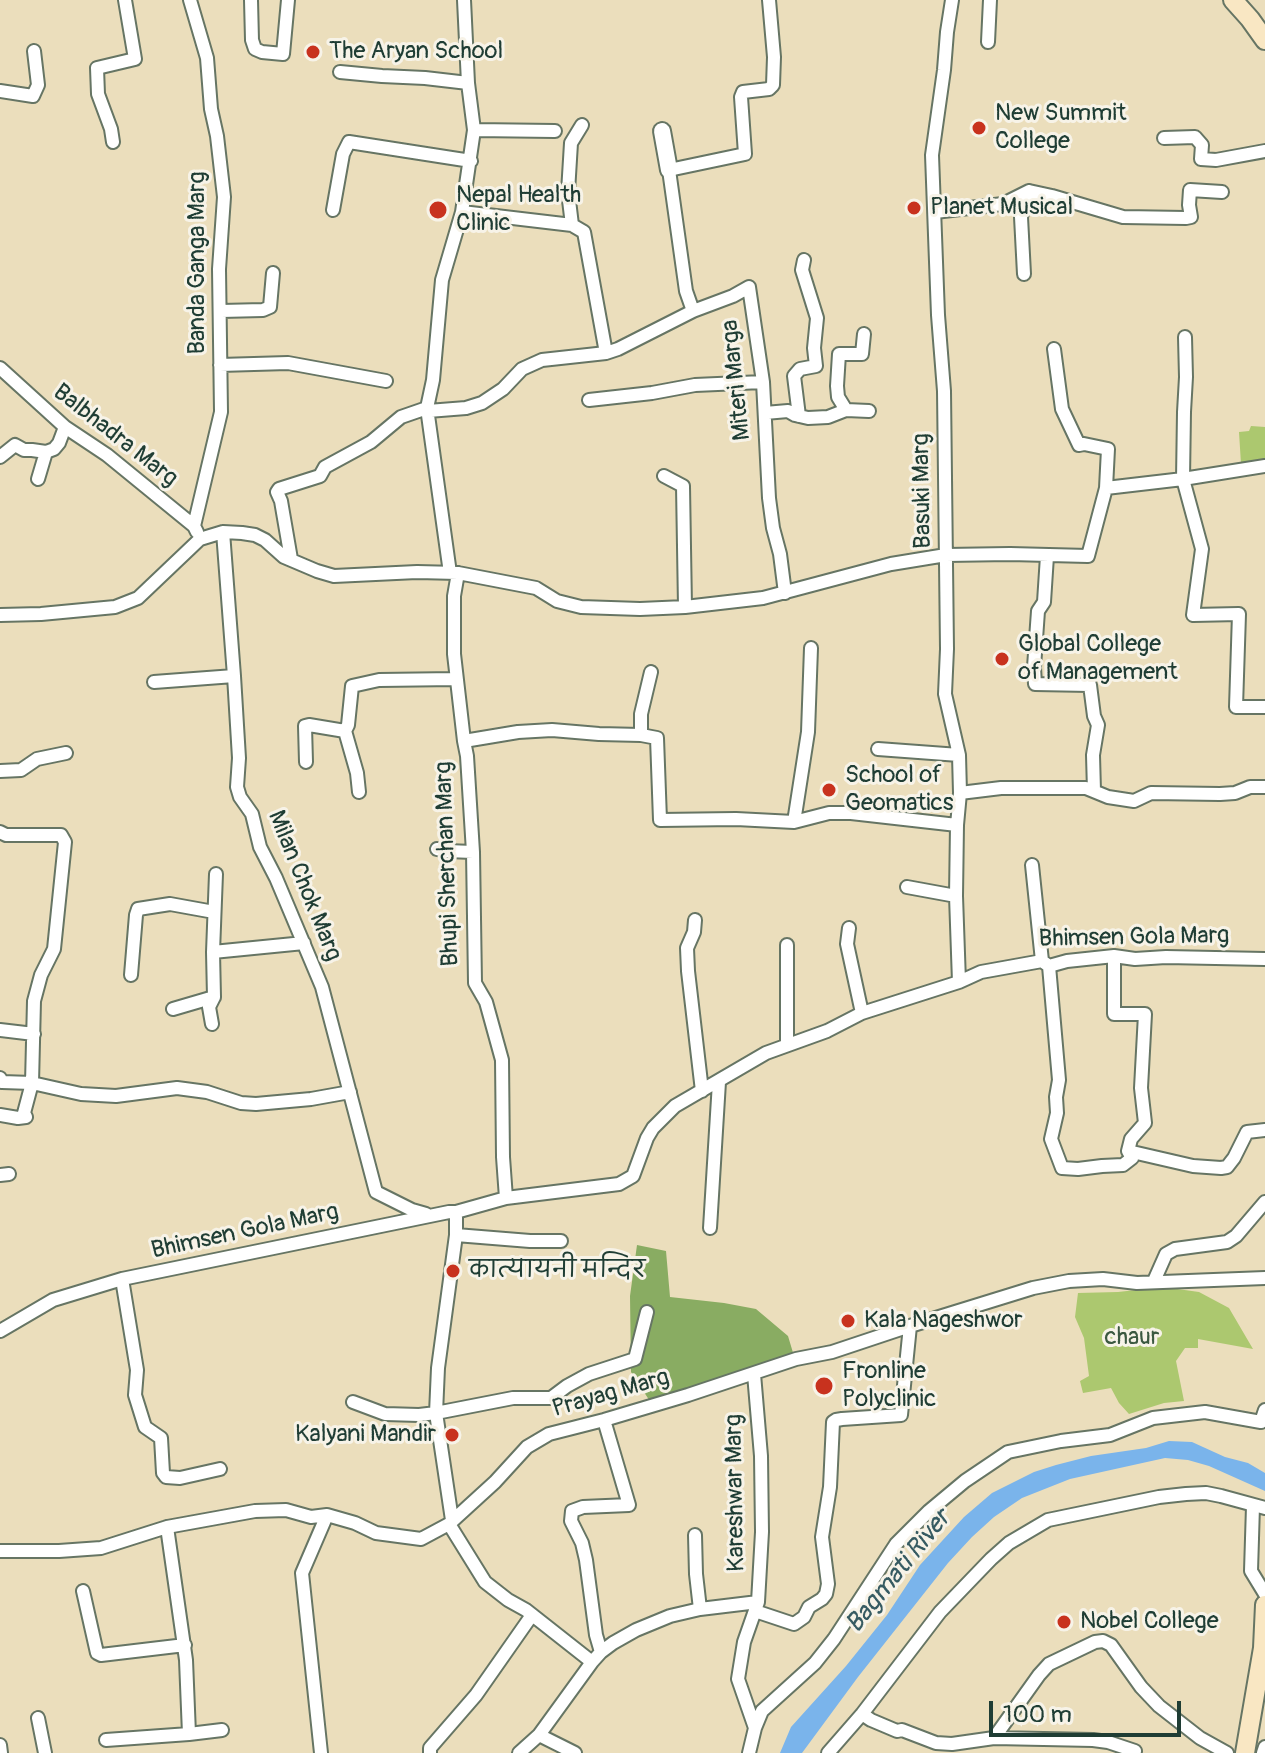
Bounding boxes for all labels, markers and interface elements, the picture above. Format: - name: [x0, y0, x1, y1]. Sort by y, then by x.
- place label: The Aryan School: [329, 38, 503, 66]
- marker: The Aryan School: [304, 43, 322, 61]
- place label: New Summit College: [995, 100, 1126, 156]
- marker: New Summit College: [970, 119, 988, 137]
- street label: Banda Ganga Marg: [184, 171, 212, 355]
- place label: Nepal Health Clinic: [456, 182, 581, 238]
- place label: Planet Musical: [930, 194, 1073, 222]
- marker: Nepal Health Clinic: [427, 199, 449, 221]
- marker: Planet Musical: [905, 199, 923, 217]
- street label: Miteri Marga: [716, 318, 758, 442]
- street label: Balbhadra Marg: [47, 378, 183, 494]
- street label: Basuki Marg: [908, 433, 938, 549]
- place label: Global College of Management: [1018, 631, 1178, 687]
- marker: Global College of Management: [993, 650, 1011, 668]
- street label: Bhupi Sherchan Marg: [430, 761, 466, 967]
- place label: School of Geomatics: [845, 762, 954, 818]
- marker: School of Geomatics: [820, 781, 838, 799]
- street label: Milan Chok Marg: [261, 807, 347, 965]
- street label: Bhimsen Gola Marg: [1038, 922, 1230, 954]
- street label: Bhimsen Gola Marg: [149, 1198, 341, 1266]
- place label: कात्यायनी मन्दिर: [469, 1257, 645, 1285]
- marker: कात्यायनी मन्दिर: [444, 1262, 462, 1280]
- place label: Kala Nageshwor: [864, 1307, 1023, 1335]
- marker: Kala Nageshwor: [839, 1312, 857, 1330]
- park label: chaur: [1105, 1324, 1159, 1352]
- place label: Fronline Polyclinic: [842, 1358, 936, 1414]
- street label: Prayag Marg: [549, 1364, 673, 1424]
- marker: Fronline Polyclinic: [813, 1375, 835, 1397]
- street label: Kareshwar Marg: [720, 1414, 752, 1572]
- place label: Kalyani Mandir: [295, 1421, 436, 1449]
- marker: Kalyani Mandir: [443, 1426, 461, 1444]
- water label: Bagmati River: [840, 1504, 958, 1640]
- place label: Nobel College: [1080, 1608, 1219, 1636]
- marker: Nobel College: [1055, 1613, 1073, 1631]
- scale bar: [993, 1685, 1185, 1735]
- text: 100 m: [1003, 1700, 1072, 1729]

